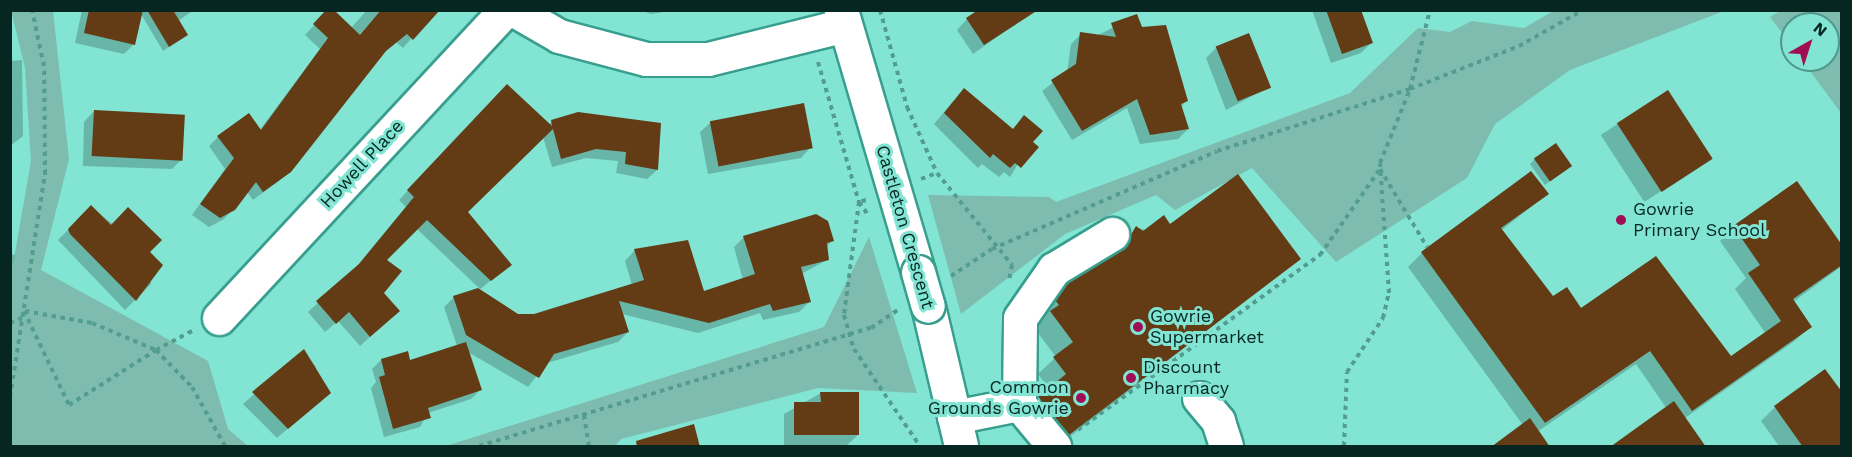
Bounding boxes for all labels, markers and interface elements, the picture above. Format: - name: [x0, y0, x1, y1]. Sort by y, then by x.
- north arrow: [1780, 12, 1840, 72]
- text: N: [1810, 18, 1831, 40]
- street label: Howell Place: [316, 115, 408, 213]
- street label: Castleton Crescent: [871, 143, 939, 311]
- place label: Gowrie Primary School: [1633, 199, 1766, 242]
- marker: Gowrie Primary School: [1614, 213, 1628, 227]
- place label: Gowrie Supermarket: [1150, 306, 1264, 348]
- marker: Gowrie Supermarket: [1131, 320, 1145, 334]
- place label: Discount Pharmacy: [1143, 357, 1229, 400]
- marker: Discount Pharmacy: [1124, 371, 1138, 385]
- place label: Common Grounds Gowrie: [928, 377, 1069, 420]
- marker: Common Grounds Gowrie: [1074, 391, 1088, 405]

